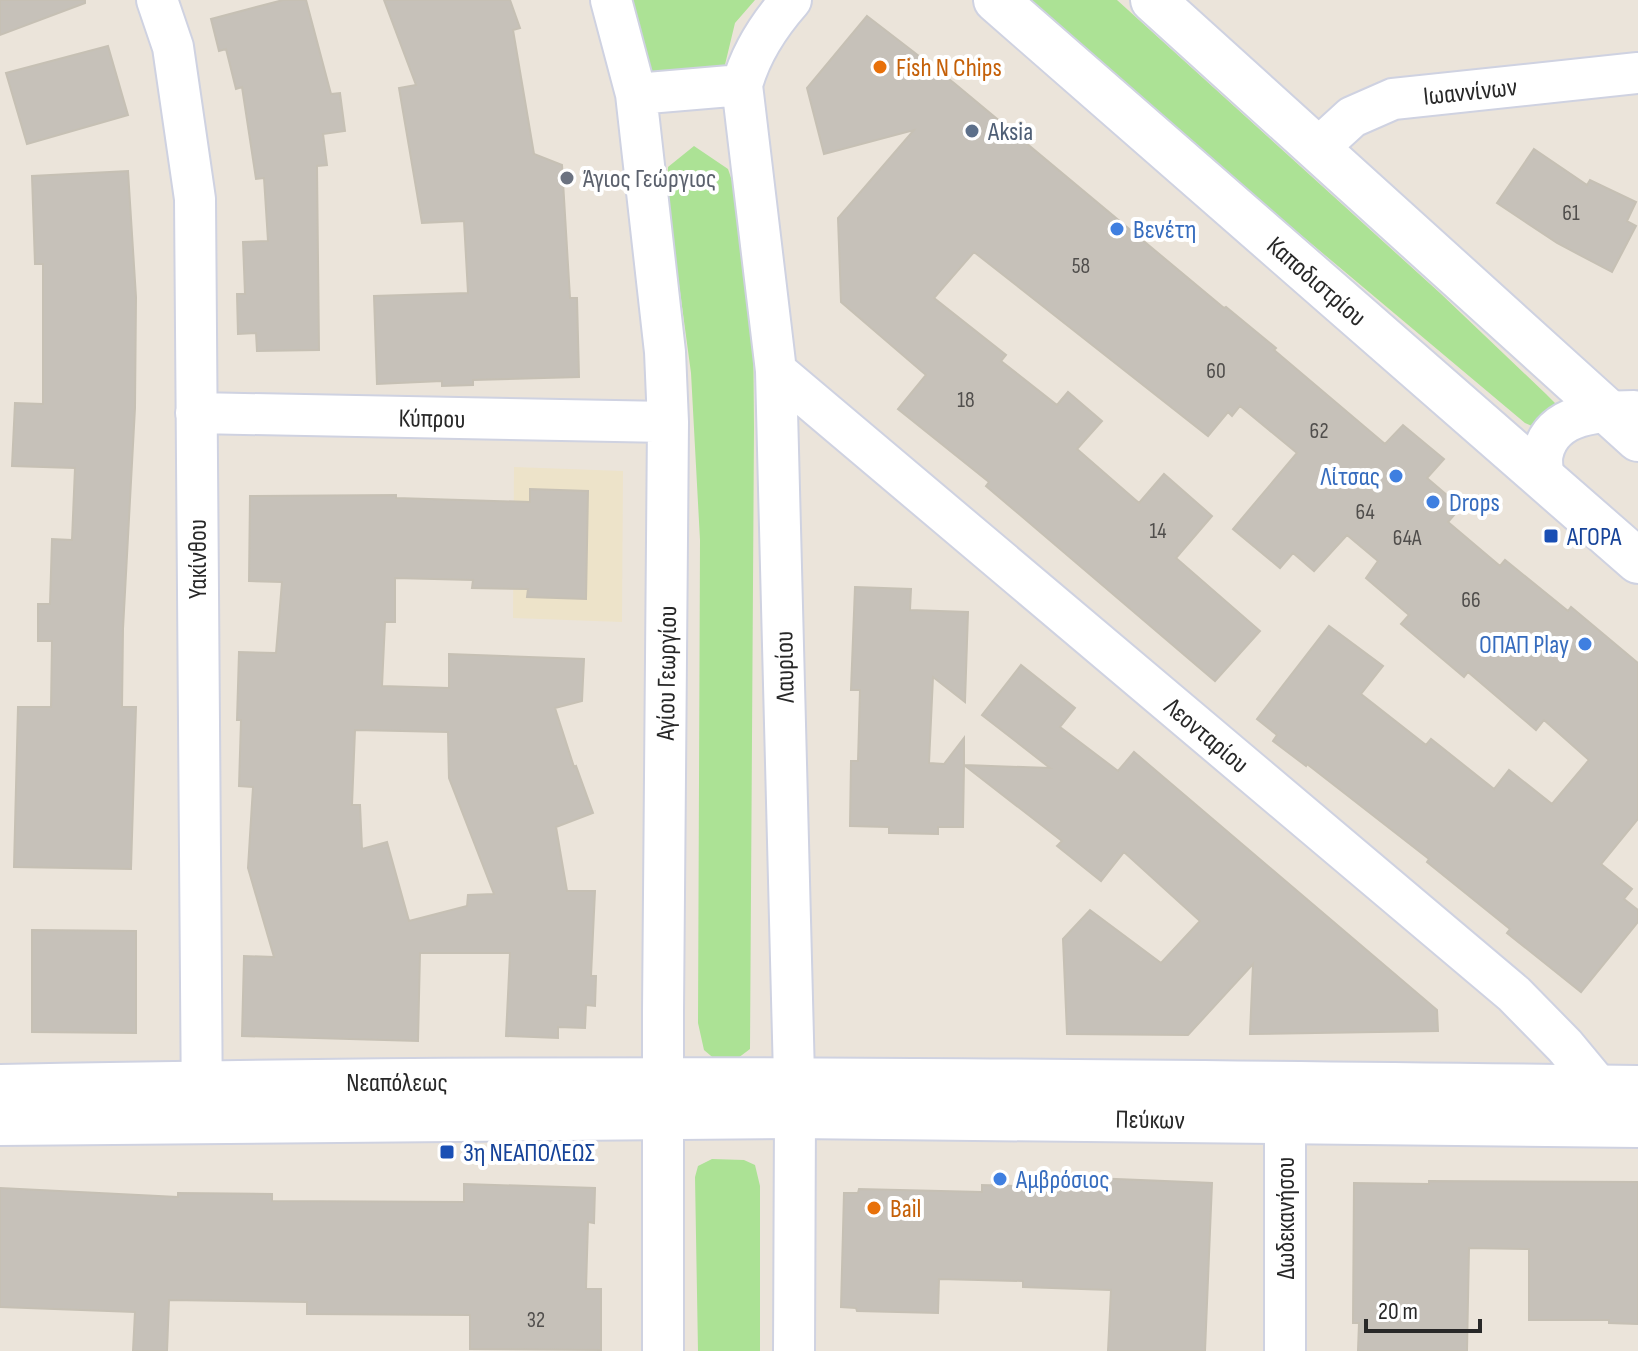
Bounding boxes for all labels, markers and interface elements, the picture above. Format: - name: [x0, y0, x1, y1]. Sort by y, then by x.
- place label: Fish N Chips: [896, 53, 1002, 84]
- marker: Fish N Chips: [871, 58, 889, 76]
- street label: Ιωαννίνων: [1422, 72, 1518, 113]
- place label: Aksia: [987, 117, 1033, 148]
- marker: Aksia: [963, 122, 981, 140]
- place label: Άγιος Γεώργιος: [583, 164, 716, 195]
- marker: Άγιος Γεώργιος: [558, 169, 576, 187]
- house number: 61: [1562, 200, 1580, 227]
- place label: Βενέτη: [1133, 215, 1196, 246]
- marker: Βενέτη: [1108, 220, 1126, 238]
- street label: Καποδιστρίου: [1260, 231, 1372, 334]
- house number: 58: [1072, 253, 1090, 280]
- house number: 60: [1206, 358, 1226, 385]
- house number: 18: [957, 387, 975, 414]
- street label: Κύπρου: [398, 403, 466, 436]
- house number: 62: [1310, 418, 1328, 445]
- place label: Λίτσας: [1319, 462, 1380, 493]
- marker: Λίτσας: [1387, 467, 1405, 485]
- place label: Drops: [1449, 488, 1500, 519]
- marker: Drops: [1424, 493, 1442, 511]
- house number: 64: [1355, 499, 1375, 526]
- house number: 14: [1150, 518, 1166, 545]
- street label: Υακίνθου: [183, 519, 214, 599]
- place label: ΑΓΟΡΑ: [1566, 522, 1622, 553]
- house number: 64Α: [1393, 525, 1422, 552]
- marker: ΑΓΟΡΑ: [1542, 527, 1560, 545]
- house number: 66: [1461, 587, 1481, 614]
- street label: Αγίου Γεωργίου: [651, 605, 684, 742]
- place label: ΟΠΑΠ Play: [1479, 630, 1569, 661]
- street label: Λαυρίου: [769, 631, 802, 704]
- marker: ΟΠΑΠ Play: [1576, 635, 1594, 653]
- street label: Λεονταρίου: [1157, 691, 1255, 780]
- street label: Νεαπόλεως: [346, 1068, 448, 1099]
- street label: Πεύκων: [1115, 1104, 1185, 1137]
- place label: 3η ΝΕΑΠΟΛΕΩΣ: [463, 1138, 595, 1169]
- marker: 3η ΝΕΑΠΟΛΕΩΣ: [438, 1143, 456, 1161]
- street label: Δωδεκανήσου: [1271, 1157, 1302, 1279]
- place label: Αμβρόσιος: [1015, 1165, 1110, 1196]
- marker: Αμβρόσιος: [991, 1170, 1009, 1188]
- place label: Bail: [890, 1194, 921, 1225]
- marker: Bail: [865, 1199, 883, 1217]
- scale bar: [1366, 1283, 1480, 1333]
- text: 20 m: [1378, 1297, 1418, 1326]
- house number: 32: [527, 1307, 545, 1334]

